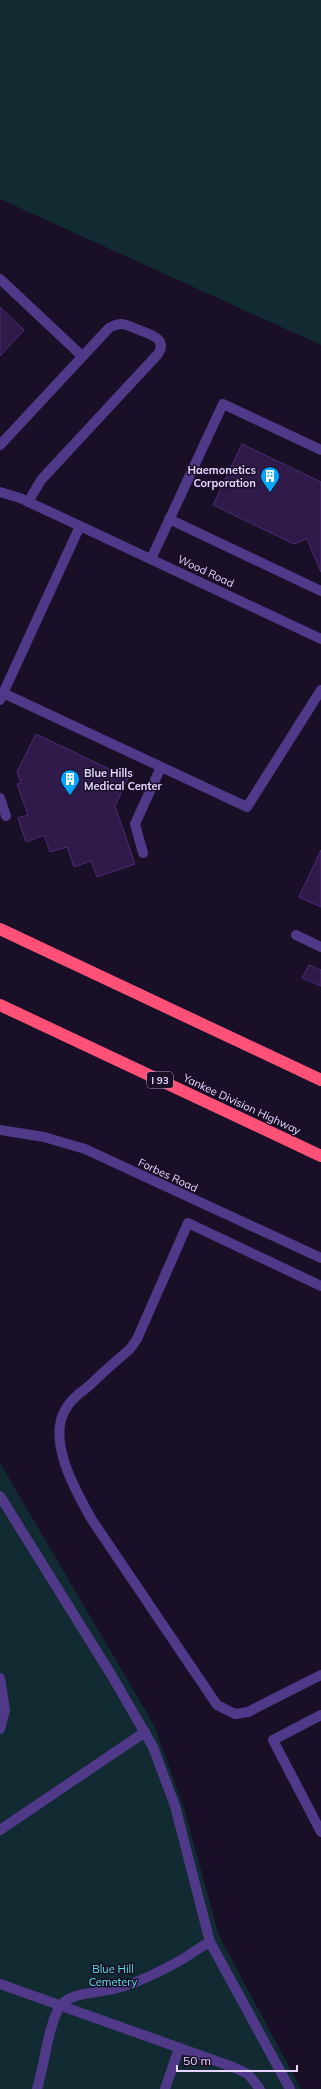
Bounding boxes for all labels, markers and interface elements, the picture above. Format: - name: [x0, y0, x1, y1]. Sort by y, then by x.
- place label: Haemonetics Corporation: [188, 463, 256, 490]
- building icon: Haemonetics Corporation: [259, 465, 281, 493]
- street label: Wood Road: [176, 552, 236, 590]
- place label: Blue Hills Medical Center: [84, 766, 162, 793]
- building icon: Blue Hills Medical Center: [59, 768, 81, 796]
- street label: Yankee Division Highway: [180, 1070, 303, 1137]
- road number: I 93: [147, 1072, 173, 1088]
- street label: Forbes Road: [136, 1155, 200, 1195]
- park label: Blue Hill Cemetery: [89, 1962, 138, 1989]
- scale bar: [177, 2047, 297, 2073]
- text: 50 m: [183, 2053, 211, 2068]

